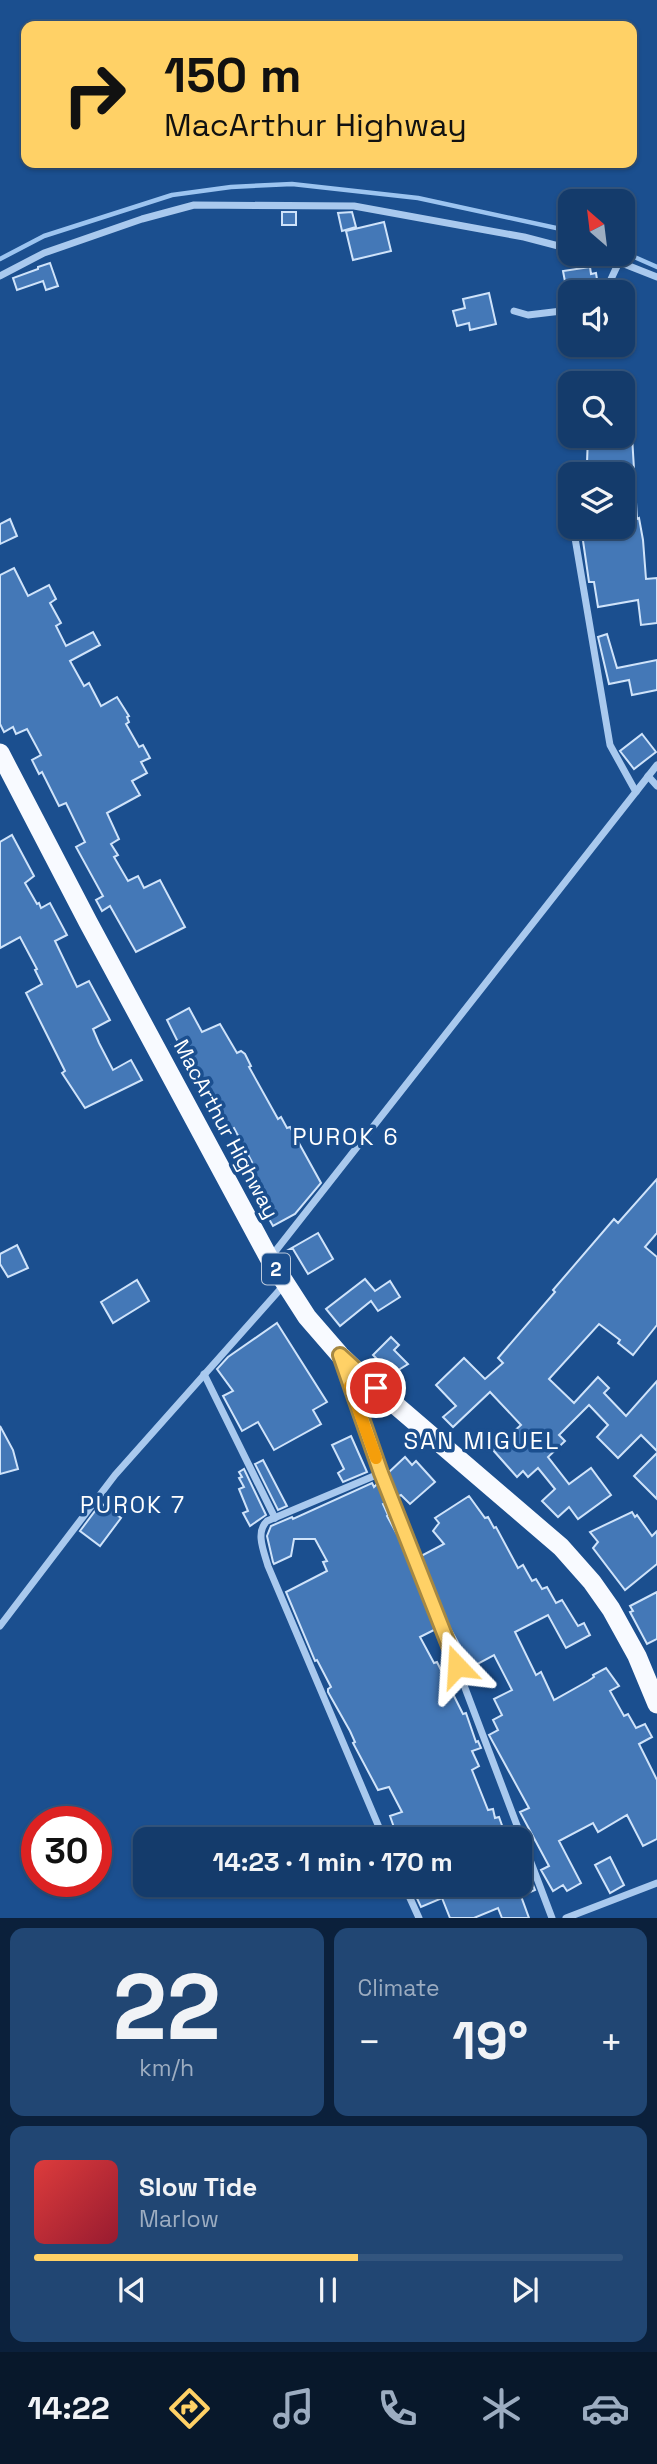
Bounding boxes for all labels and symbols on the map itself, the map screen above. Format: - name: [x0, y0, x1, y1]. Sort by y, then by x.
- north arrow: [558, 189, 635, 266]
- street label: MacArthur Highway: [168, 1035, 285, 1223]
- district label: PUROK 6: [292, 1122, 400, 1152]
- road number: 2: [262, 1254, 290, 1284]
- pin: [346, 1358, 406, 1418]
- district label: SAN MIGUEL: [404, 1425, 560, 1456]
- district label: PUROK 7: [80, 1490, 186, 1520]
- position arrow: [420, 1629, 494, 1703]
- speed limit sign: 30: [21, 1806, 112, 1897]

